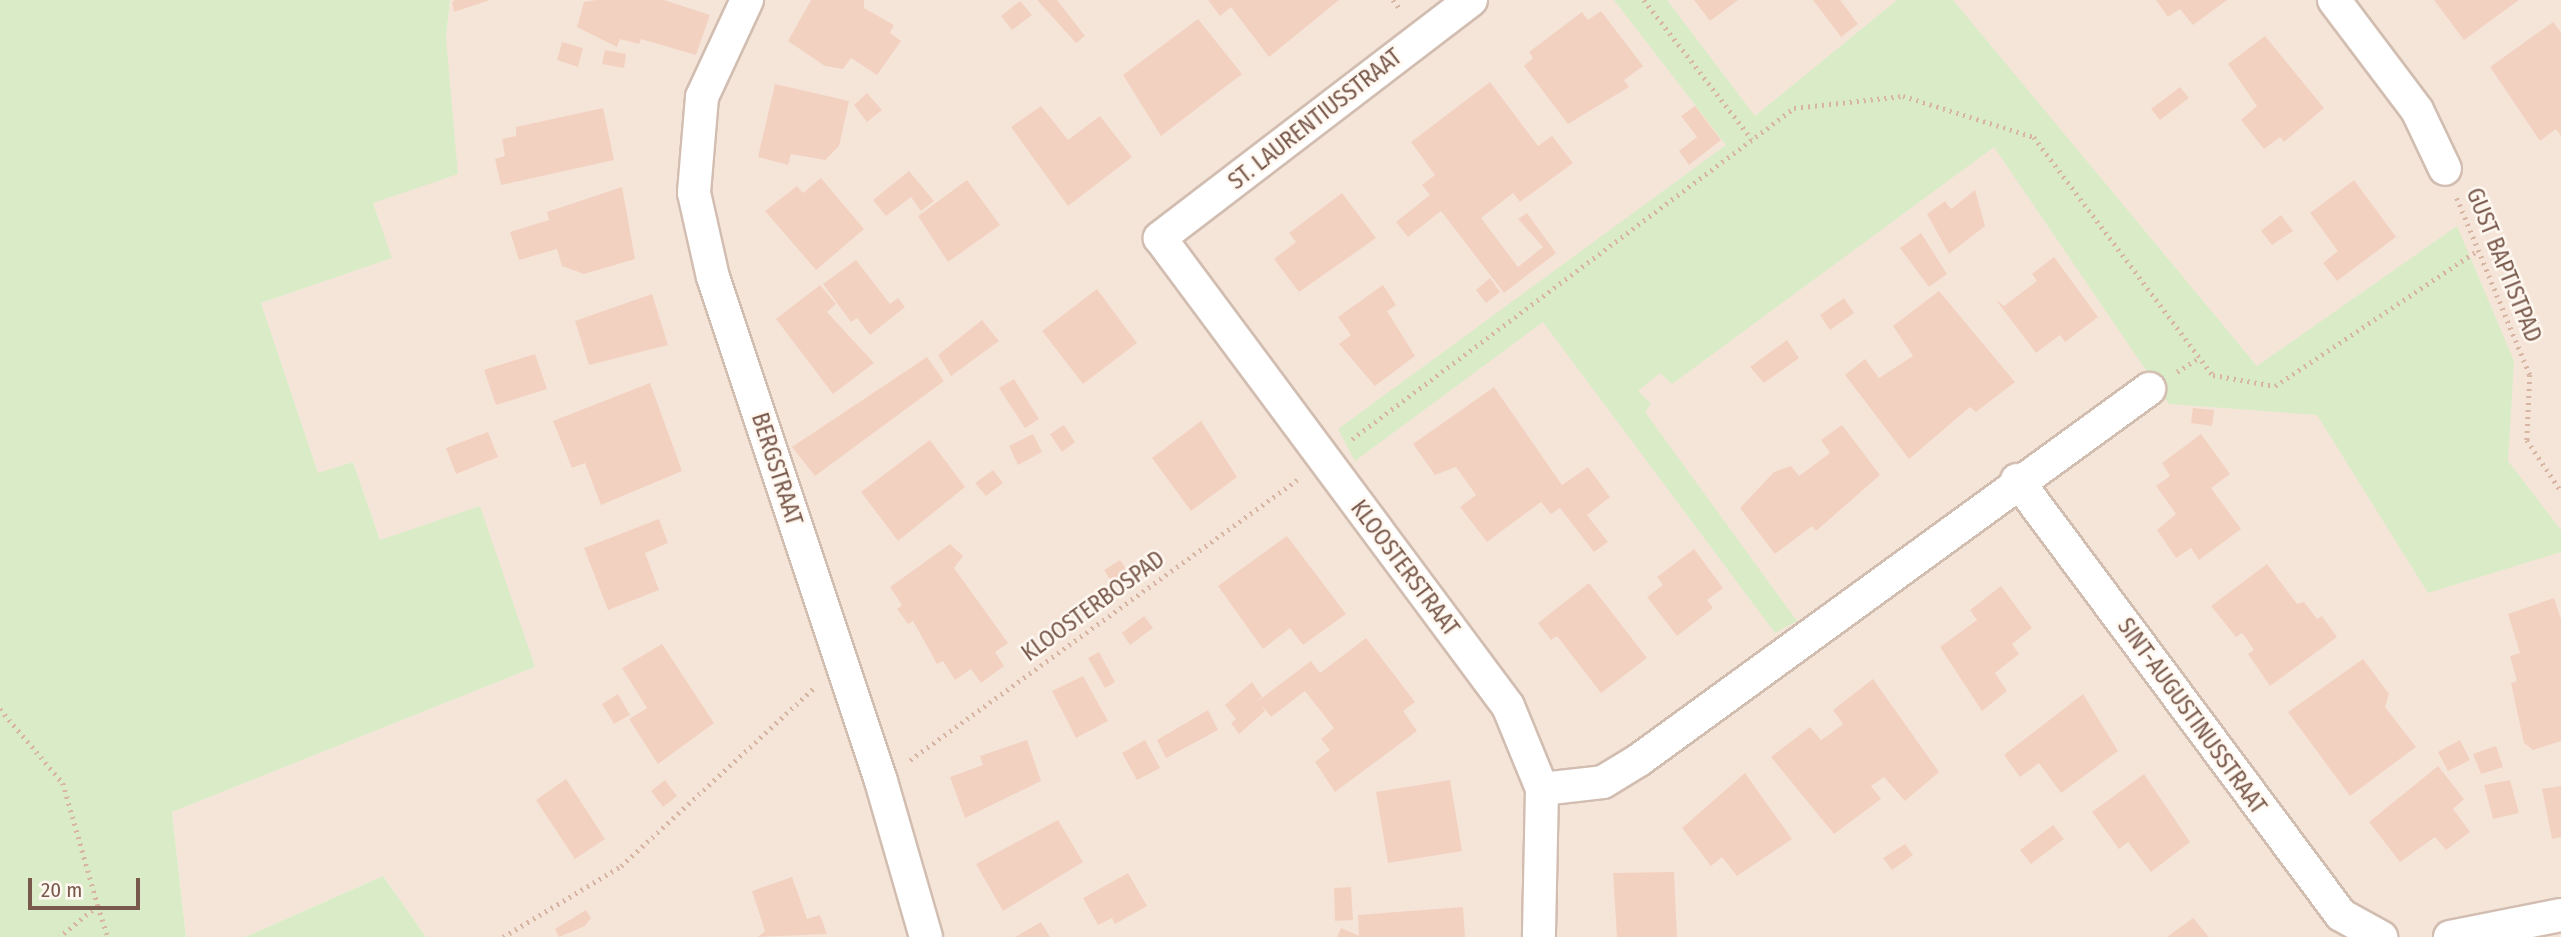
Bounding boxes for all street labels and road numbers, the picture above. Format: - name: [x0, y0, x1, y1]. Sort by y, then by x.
- street label: ST. LAURENTIUSSTRAAT: [1223, 43, 1407, 195]
- street label: GUST BAPTISTPAD: [2461, 184, 2547, 346]
- street label: BERGSTRAAT: [746, 409, 808, 529]
- street label: KLOOSTERSTRAAT: [1345, 495, 1465, 641]
- street label: KLOOSTERBOSPAD: [1016, 545, 1170, 667]
- street label: SINT-AUGUSTINUSSTRAAT: [2112, 613, 2272, 819]

